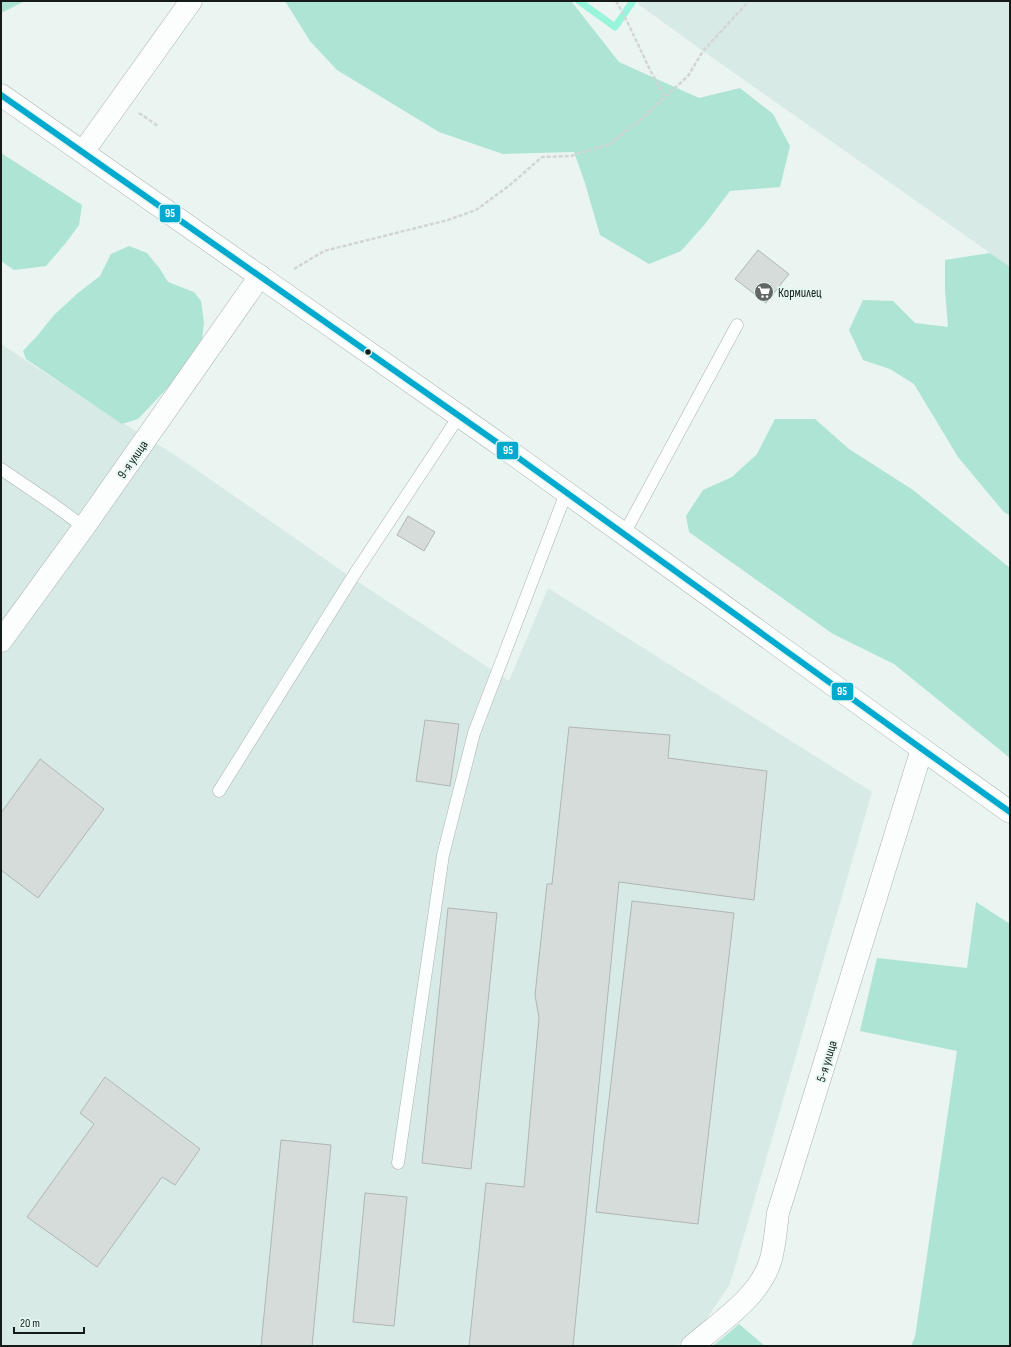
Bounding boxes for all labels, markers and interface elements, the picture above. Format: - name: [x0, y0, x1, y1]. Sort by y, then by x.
- line badge: 95: [159, 204, 181, 223]
- text: 95: [165, 207, 175, 220]
- supermarket icon: Кормилец: [753, 281, 775, 303]
- place label: Кормилец: [778, 285, 822, 301]
- unlabelled marker: [363, 347, 373, 357]
- street label: 9-я улица: [114, 437, 152, 482]
- line badge: 95: [496, 441, 519, 460]
- text: 95: [503, 444, 513, 457]
- line badge: 95: [831, 682, 854, 701]
- text: 95: [837, 685, 847, 698]
- street label: 5-я улица: [813, 1039, 841, 1084]
- scale bar: [14, 1309, 84, 1335]
- text: 20 m: [20, 1316, 40, 1331]

